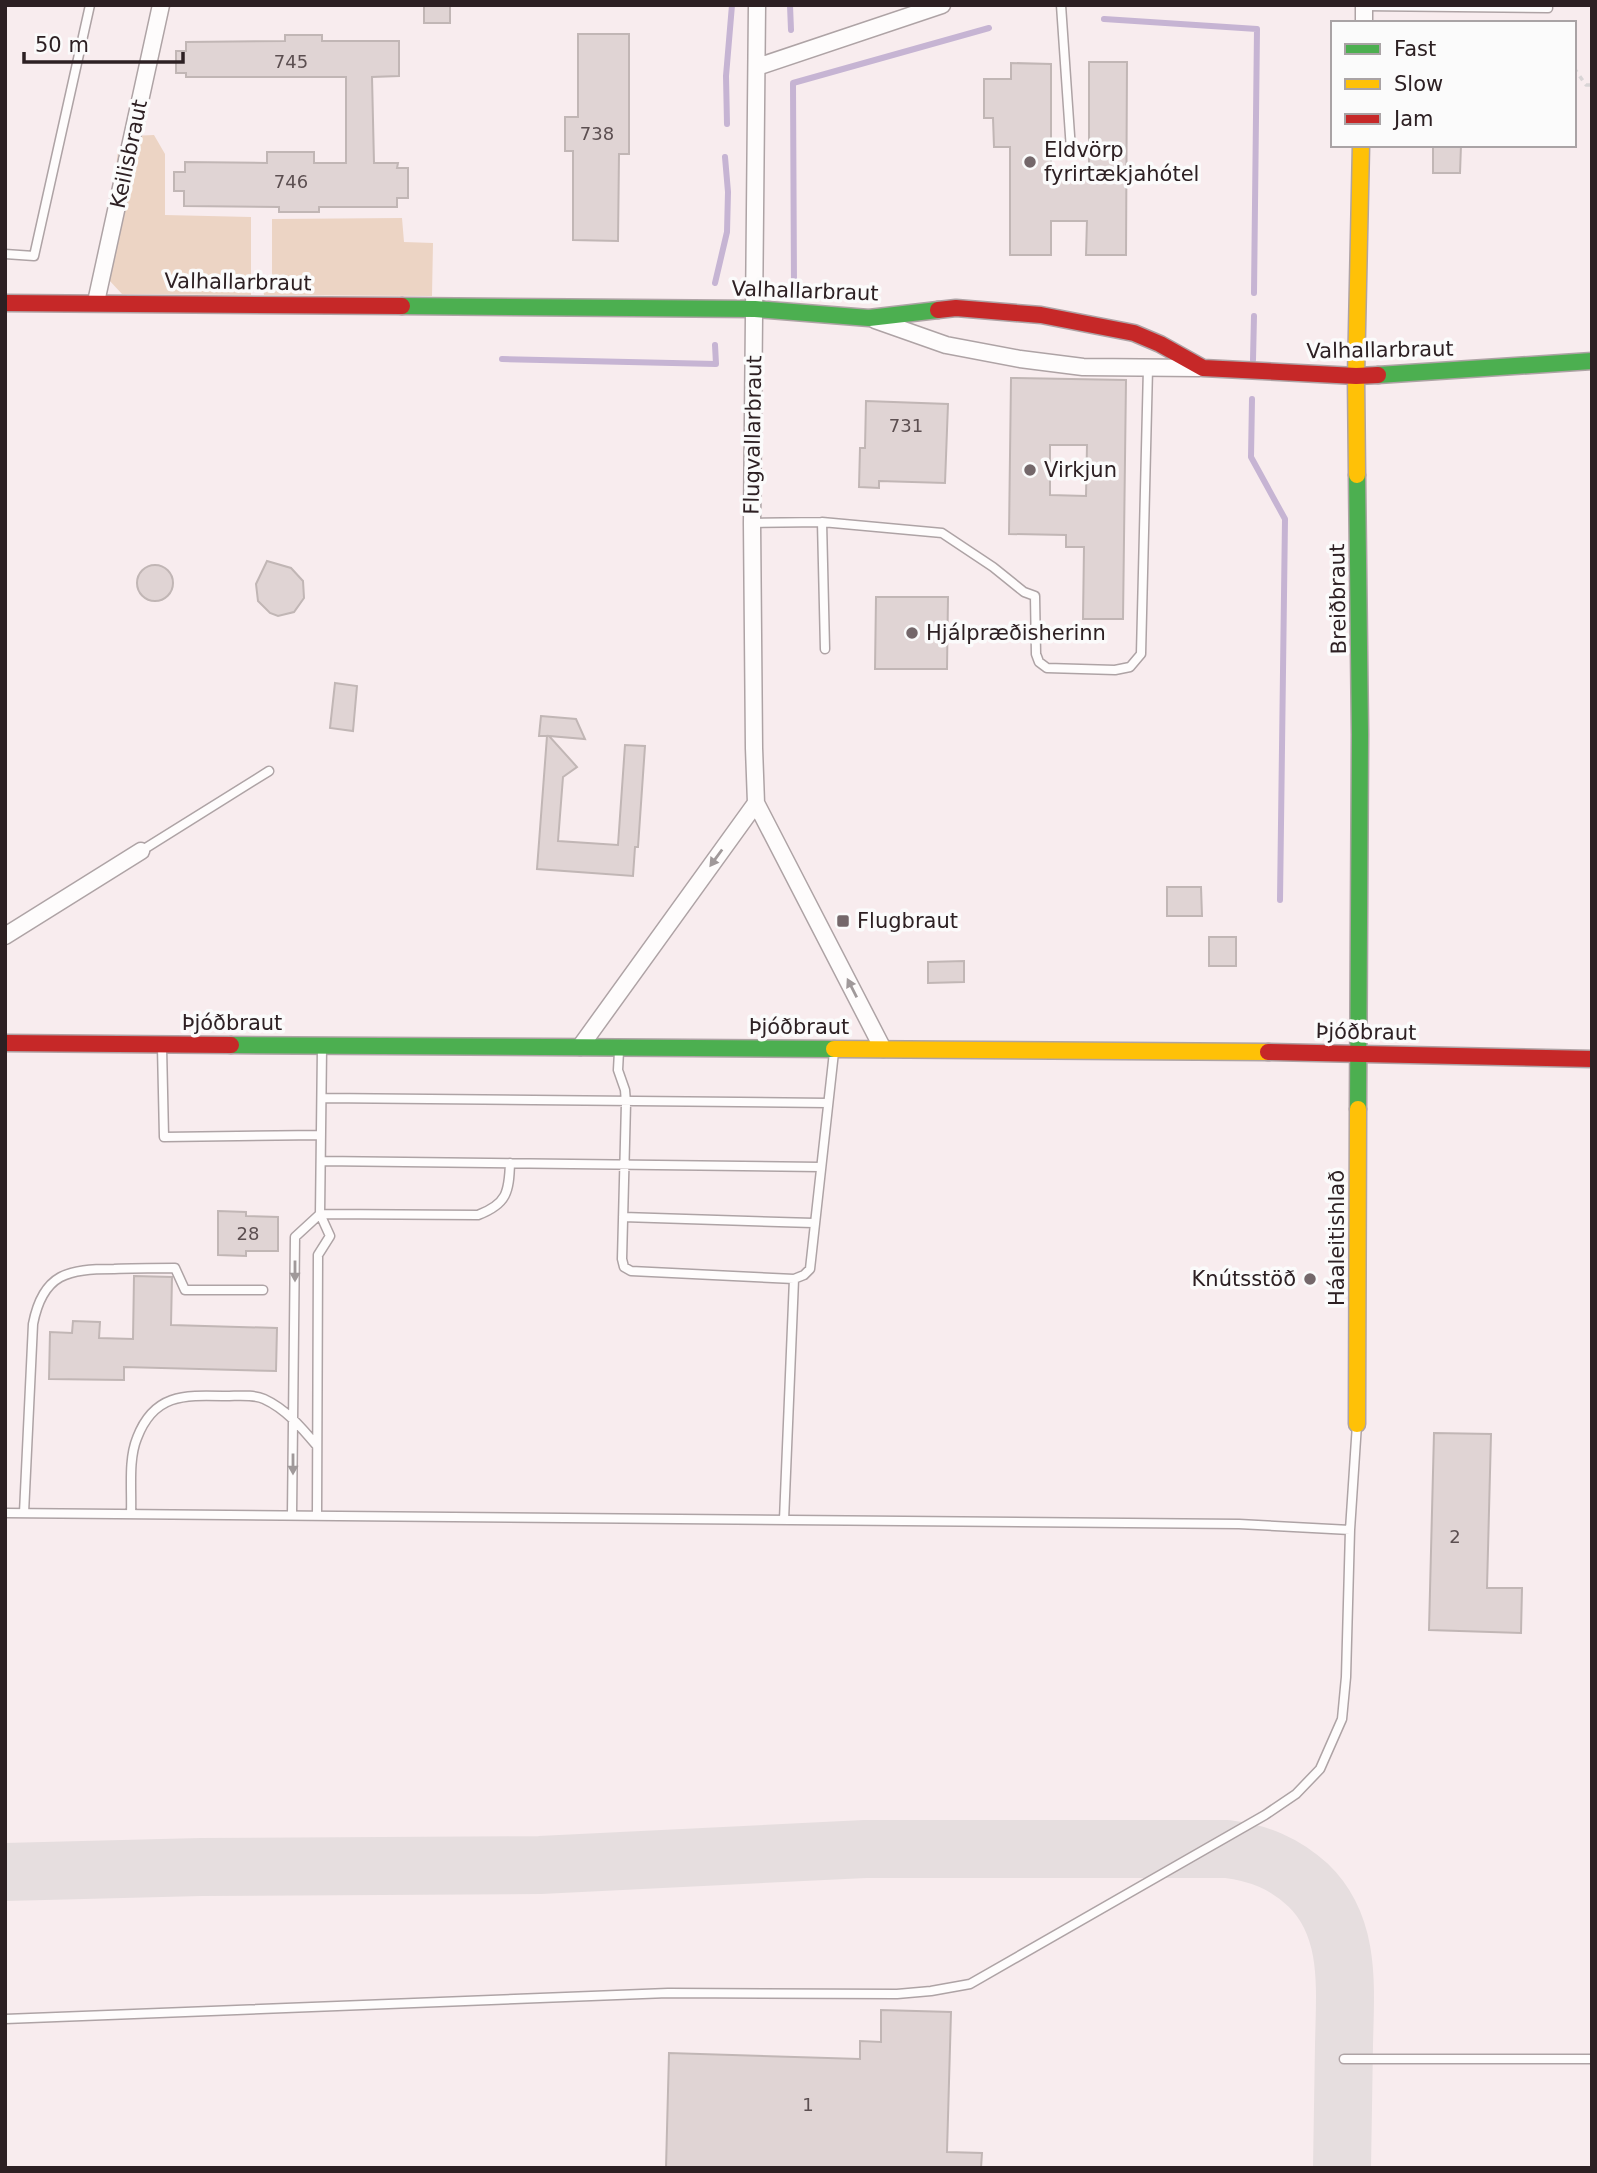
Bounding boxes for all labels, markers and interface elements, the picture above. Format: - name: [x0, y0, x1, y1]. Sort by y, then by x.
- scale bar: [24, 21, 184, 65]
- legend: [1331, 21, 1576, 147]
- text: 50 m: [35, 33, 89, 57]
- text: Fast: [1394, 37, 1436, 61]
- house number: 745: [274, 51, 308, 72]
- text: Slow: [1394, 72, 1443, 96]
- street label: Keilisbraut: [106, 97, 152, 211]
- text: Jam: [1392, 107, 1434, 131]
- house number: 738: [580, 123, 614, 144]
- place label: Eldvörp fyrirtækjahótel: [1044, 138, 1199, 186]
- marker: Eldvörp fyrirtækjahótel: [1022, 154, 1038, 170]
- house number: 746: [274, 171, 308, 192]
- street label: Valhallarbraut: [164, 269, 312, 295]
- street label: Valhallarbraut: [731, 276, 879, 306]
- street label: Valhallarbraut: [1306, 337, 1454, 363]
- street label: Flugvallarbraut: [740, 355, 766, 515]
- house number: 731: [889, 415, 923, 436]
- place label: Virkjun: [1044, 458, 1117, 482]
- marker: Virkjun: [1022, 462, 1038, 478]
- street label: Breiðbraut: [1325, 544, 1351, 654]
- place label: Hjálpræðisherinn: [926, 621, 1106, 645]
- marker: Hjálpræðisherinn: [904, 625, 920, 641]
- one-way arrow: [709, 849, 723, 868]
- place label: Flugbraut: [857, 909, 958, 933]
- marker: Flugbraut: [835, 913, 851, 929]
- one-way arrow: [846, 978, 857, 998]
- street label: Þjóðbraut: [182, 1011, 282, 1035]
- street label: Þjóðbraut: [749, 1015, 849, 1039]
- street label: Þjóðbraut: [1315, 1019, 1417, 1045]
- street label: Háaleitishlað: [1325, 1170, 1349, 1306]
- house number: 28: [237, 1223, 259, 1244]
- one-way arrow: [289, 1260, 301, 1282]
- place label: Knútsstöð: [1192, 1267, 1296, 1291]
- marker: Knútsstöð: [1302, 1271, 1318, 1287]
- one-way arrow: [287, 1453, 299, 1475]
- house number: 2: [1449, 1526, 1461, 1547]
- house number: 1: [802, 2094, 814, 2115]

